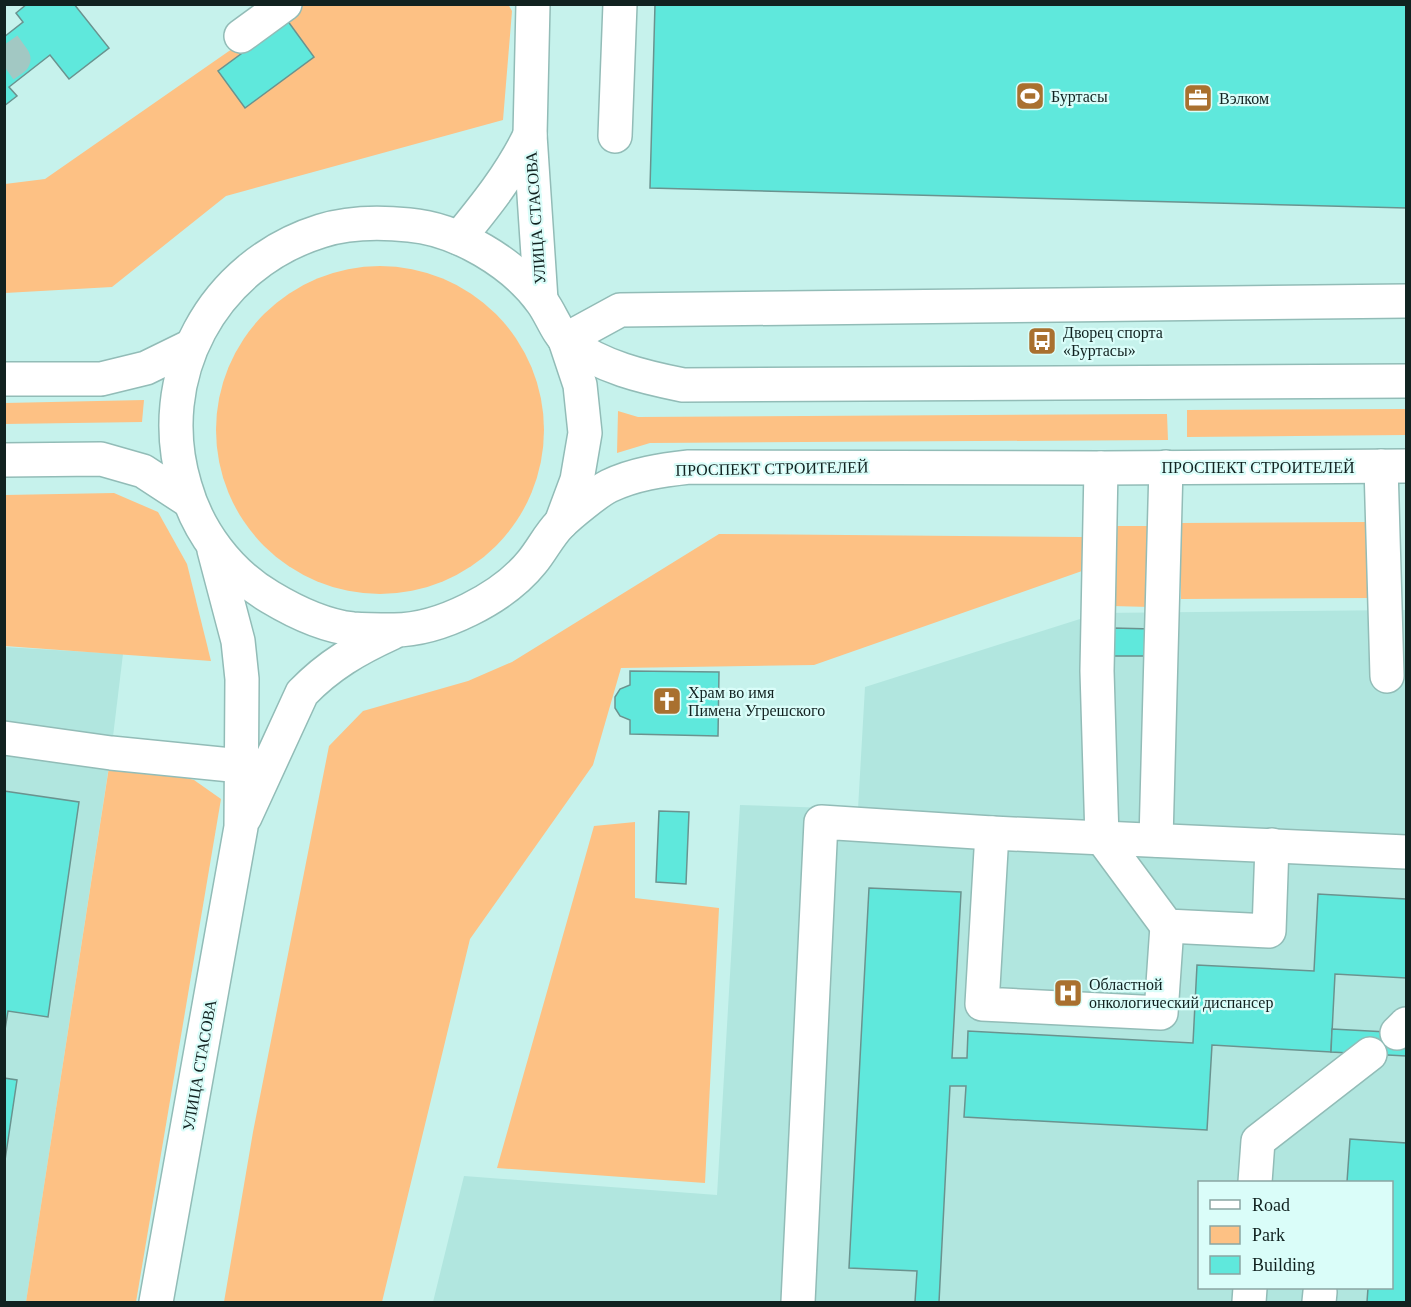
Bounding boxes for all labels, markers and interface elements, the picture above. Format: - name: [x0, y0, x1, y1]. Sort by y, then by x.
- sports icon: Буртасы: [1014, 80, 1046, 112]
- office icon: Вэлком: [1182, 82, 1214, 114]
- place label: Буртасы: [1051, 88, 1108, 106]
- place label: Вэлком: [1219, 90, 1269, 107]
- street label: УЛИЦА СТАСОВА: [522, 151, 550, 285]
- place label: Дворец спорта «Буртасы»: [1063, 324, 1163, 360]
- bus stop icon: Дворец спорта «Буртасы»: [1026, 325, 1058, 357]
- street label: ПРОСПЕКТ СТРОИТЕЛЕЙ: [675, 457, 869, 479]
- street label: ПРОСПЕКТ СТРОИТЕЛЕЙ: [1161, 458, 1355, 476]
- place label: Храм во имя Пимена Угрешского: [688, 684, 825, 720]
- church icon: Храм во имя Пимена Угрешского: [651, 685, 683, 717]
- place label: Областной онкологический диспансер: [1089, 976, 1273, 1012]
- hospital icon: Областной онкологический диспансер: [1052, 977, 1084, 1009]
- street label: УЛИЦА СТАСОВА: [180, 998, 220, 1132]
- legend: [1198, 1181, 1393, 1289]
- text: Road: [1252, 1195, 1290, 1215]
- text: Park: [1252, 1225, 1285, 1245]
- text: Building: [1252, 1255, 1315, 1275]

